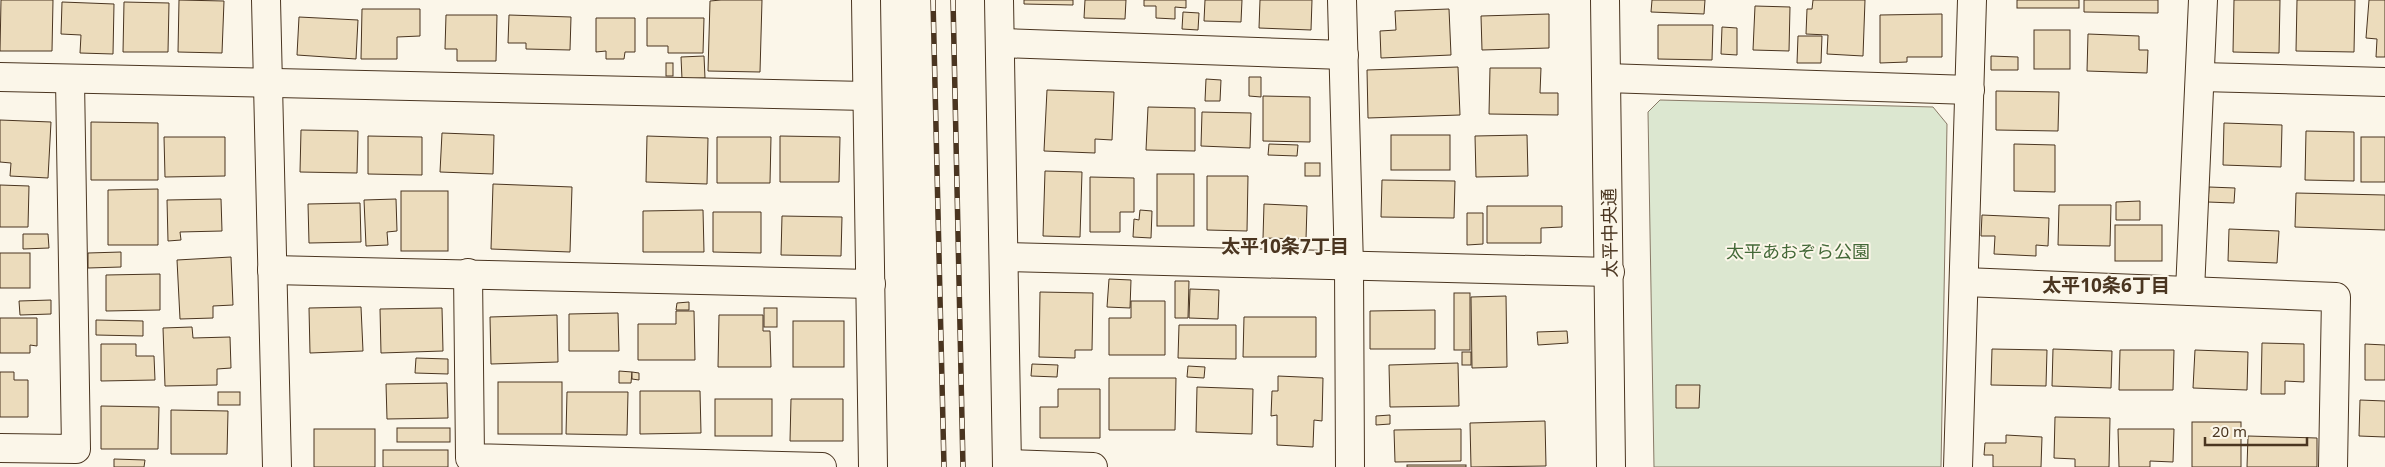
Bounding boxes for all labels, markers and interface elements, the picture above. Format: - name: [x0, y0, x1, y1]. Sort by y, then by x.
- street label: 太平中央通: [1596, 188, 1622, 278]
- district label: 太平10条7丁目: [1221, 233, 1349, 259]
- park label: 太平あおぞら公園: [1726, 239, 1870, 263]
- district label: 太平10条6丁目: [2042, 272, 2170, 298]
- scale bar: [2205, 414, 2308, 446]
- text: 20 m: [2212, 421, 2247, 441]

